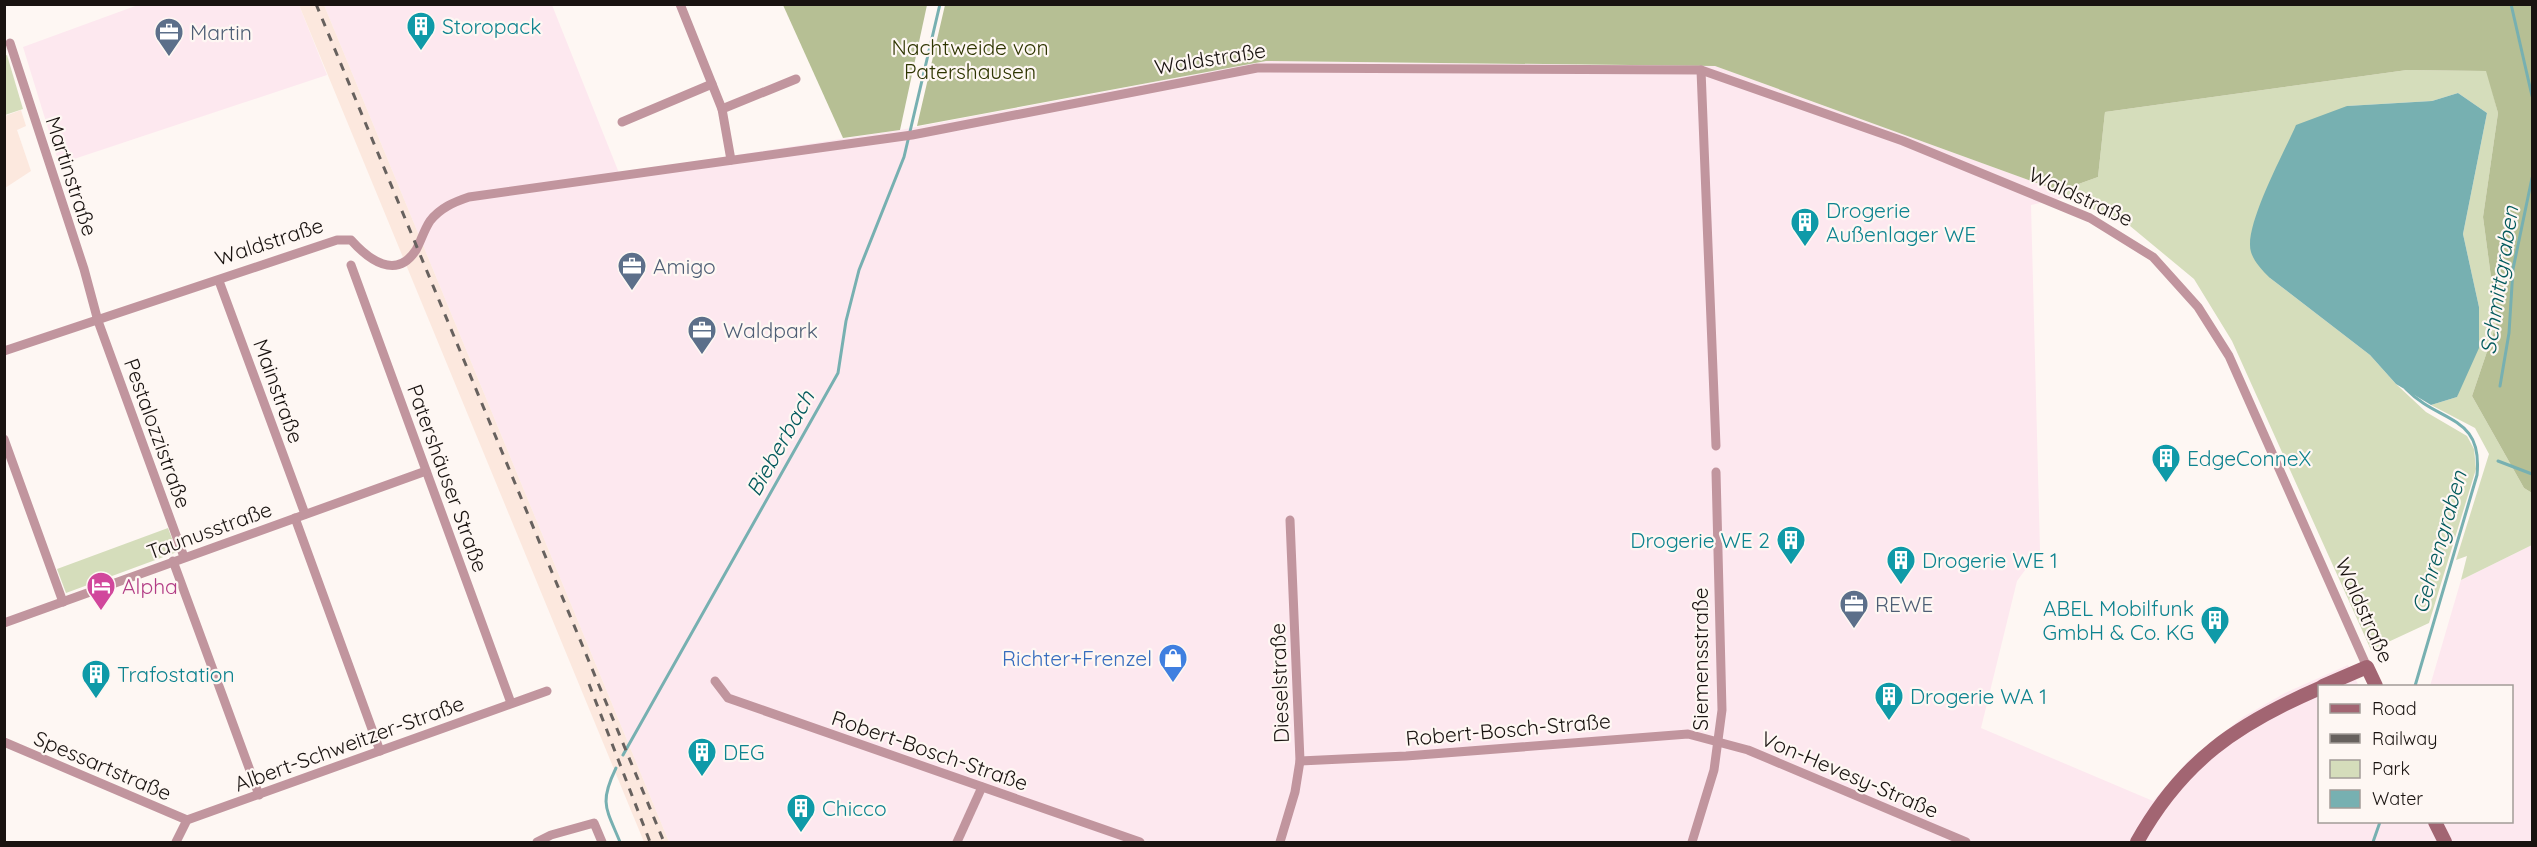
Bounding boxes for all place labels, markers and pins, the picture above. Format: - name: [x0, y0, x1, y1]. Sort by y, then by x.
- building icon: Storopack: [405, 10, 437, 52]
- place label: Storopack: [442, 13, 541, 39]
- office icon: Martin: [153, 16, 185, 58]
- place label: Martin: [190, 19, 252, 45]
- place label: Drogerie Außenlager WE: [1826, 197, 1976, 247]
- building icon: Drogerie Außenlager WE: [1789, 206, 1821, 248]
- office icon: Amigo: [616, 250, 648, 292]
- place label: Amigo: [653, 253, 716, 279]
- office icon: Waldpark: [686, 314, 718, 356]
- place label: Waldpark: [723, 317, 818, 343]
- building icon: EdgeConneX: [2150, 442, 2182, 484]
- place label: EdgeConneX: [2187, 445, 2311, 471]
- building icon: Drogerie WE 2: [1775, 524, 1807, 566]
- place label: Drogerie WE 2: [1630, 527, 1770, 553]
- building icon: Drogerie WE 1: [1885, 544, 1917, 586]
- place label: Drogerie WE 1: [1922, 547, 2058, 573]
- hotel icon: Alpha: [85, 570, 117, 612]
- place label: Alpha: [122, 573, 178, 599]
- office icon: REWE: [1838, 588, 1870, 630]
- place label: REWE: [1875, 591, 1933, 617]
- place label: ABEL Mobilfunk GmbH & Co. KG: [2043, 595, 2194, 645]
- building icon: ABEL Mobilfunk GmbH & Co. KG: [2199, 604, 2231, 646]
- shop icon: Richter+Frenzel: [1157, 642, 1189, 684]
- place label: Richter+Frenzel: [1002, 645, 1152, 671]
- building icon: Trafostation: [80, 658, 112, 700]
- place label: Trafostation: [117, 661, 235, 687]
- building icon: Drogerie WA 1: [1873, 680, 1905, 722]
- place label: Drogerie WA 1: [1910, 683, 2047, 709]
- building icon: DEG: [686, 736, 718, 778]
- place label: DEG: [723, 739, 765, 765]
- building icon: Chicco: [785, 792, 817, 834]
- place label: Chicco: [822, 795, 887, 821]

